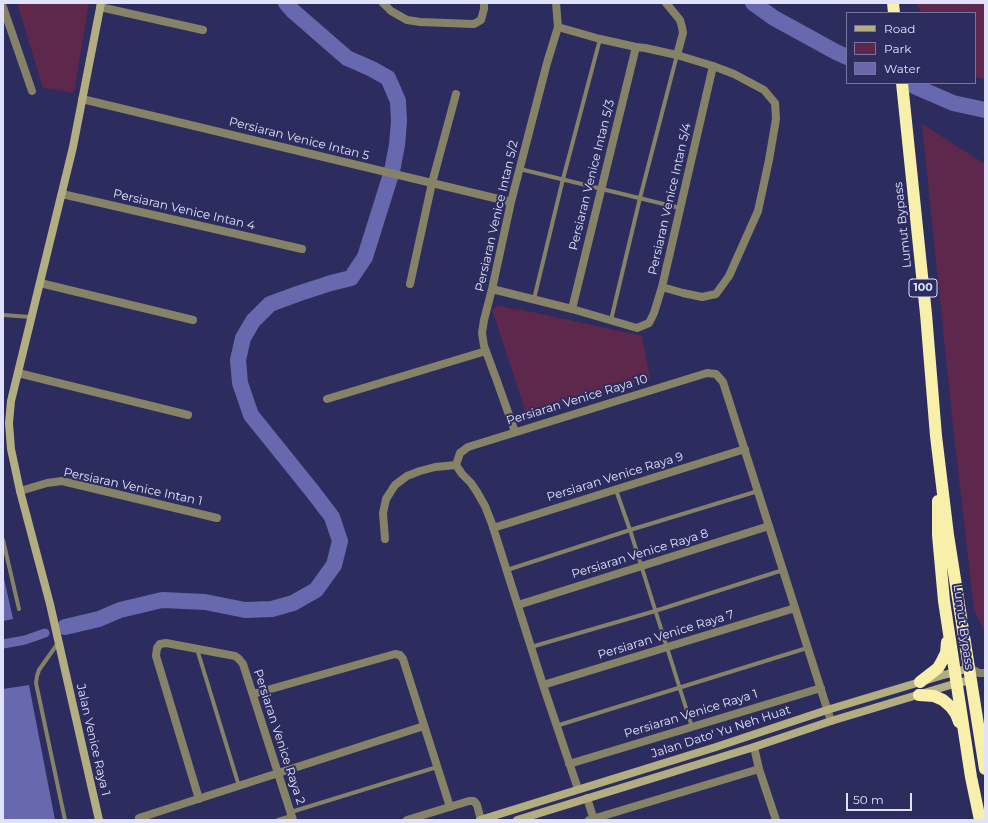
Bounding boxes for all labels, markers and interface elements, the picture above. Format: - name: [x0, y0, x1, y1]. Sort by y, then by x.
- legend: [846, 12, 976, 84]
- text: Road: [884, 21, 915, 36]
- text: Park: [884, 41, 911, 56]
- text: Water: [884, 61, 920, 76]
- street label: Persiaran Venice Intan 5/3: [566, 98, 618, 252]
- street label: Persiaran Venice Intan 5: [227, 115, 371, 163]
- street label: Persiaran Venice Intan 5/4: [646, 122, 694, 276]
- street label: Persiaran Venice Intan 5/2: [473, 139, 521, 293]
- street label: Lumut Bypass: [891, 181, 915, 269]
- street label: Persiaran Venice Intan 4: [112, 187, 256, 233]
- road number: 100: [909, 279, 937, 297]
- street label: Persiaran Venice Raya 10: [505, 372, 649, 428]
- street label: Persiaran Venice Raya 9: [545, 449, 685, 505]
- street label: Persiaran Venice Intan 1: [62, 465, 204, 509]
- street label: Persiaran Venice Raya 8: [570, 526, 710, 582]
- street label: Lumut Bypass: [950, 583, 976, 671]
- street label: Persiaran Venice Raya 7: [596, 607, 736, 663]
- street label: Persiaran Venice Raya 2: [250, 668, 308, 806]
- street label: Jalan Venice Raya 1: [73, 683, 113, 797]
- street label: Persiaran Venice Raya 1: [622, 687, 760, 741]
- street label: Jalan Dato' Yu Neh Huat: [650, 703, 792, 761]
- scale bar: [848, 785, 914, 811]
- text: 50 m: [853, 792, 884, 807]

